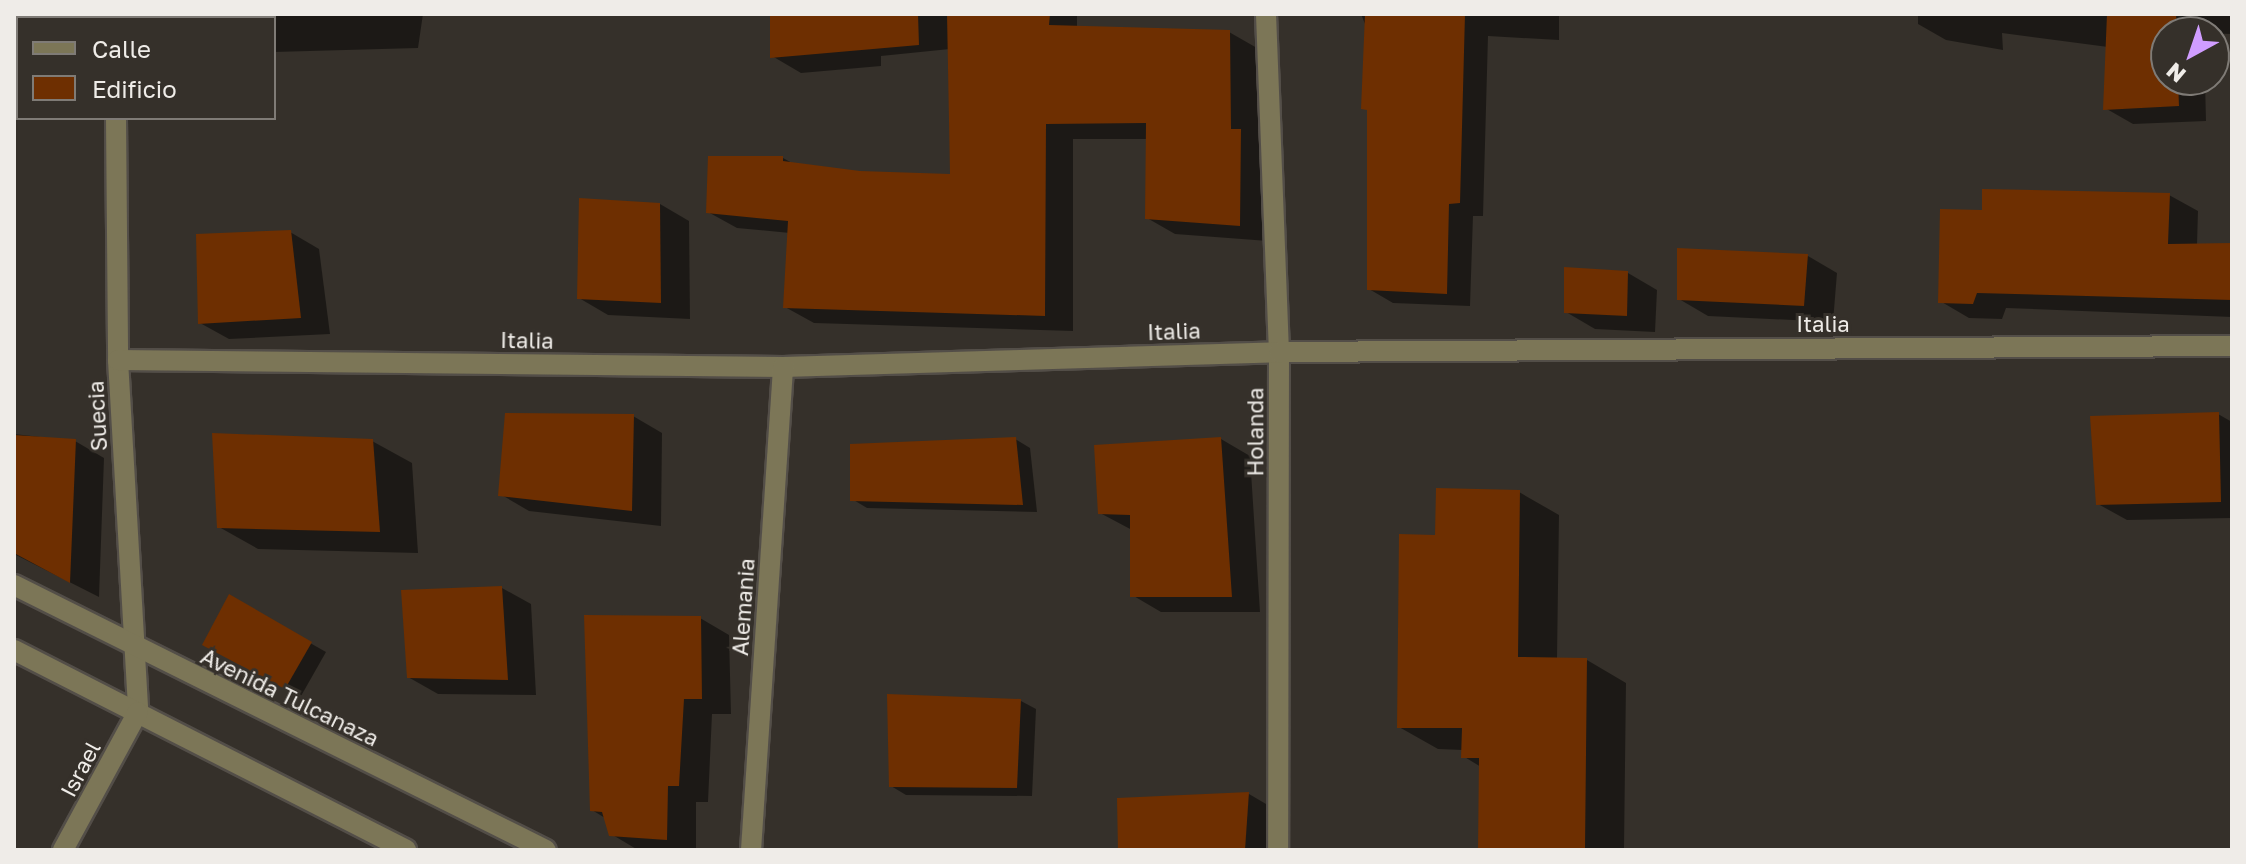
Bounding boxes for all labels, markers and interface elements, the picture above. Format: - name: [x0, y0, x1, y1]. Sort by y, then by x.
- legend: [16, 16, 276, 120]
- north arrow: [2150, 16, 2230, 96]
- text: Calle: [92, 34, 151, 63]
- text: N: [2160, 58, 2191, 89]
- text: Edificio: [92, 74, 177, 103]
- street label: Italia: [1796, 311, 1850, 337]
- street label: Italia: [1147, 317, 1201, 345]
- street label: Italia: [500, 326, 554, 354]
- street label: Suecia: [82, 380, 112, 452]
- street label: Holanda: [1242, 388, 1268, 476]
- street label: Alemania: [726, 557, 760, 657]
- street label: Avenida Tulcanaza: [197, 642, 383, 752]
- street label: Israel: [54, 737, 106, 801]

